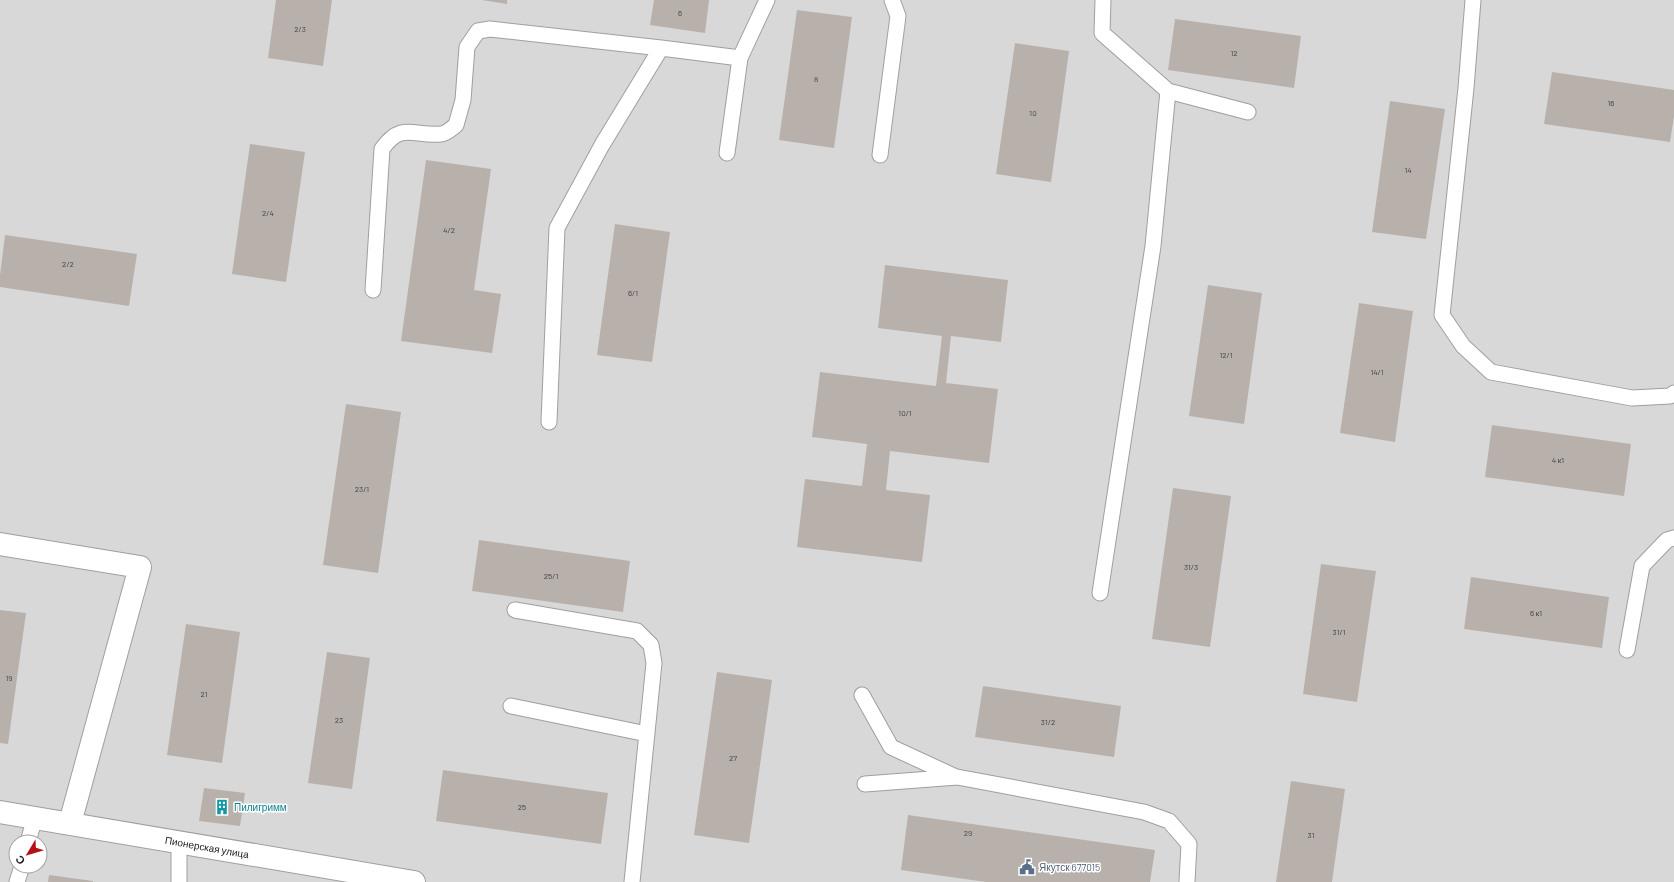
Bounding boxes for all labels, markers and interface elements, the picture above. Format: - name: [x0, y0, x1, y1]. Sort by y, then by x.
- house number: 6: [678, 8, 682, 18]
- house number: 2/3: [294, 24, 306, 34]
- house number: 12: [1230, 48, 1238, 58]
- house number: 8: [814, 74, 818, 84]
- house number: 16: [1608, 98, 1614, 108]
- house number: 10: [1029, 108, 1037, 118]
- house number: 14: [1404, 165, 1412, 175]
- house number: 2/4: [262, 208, 274, 218]
- house number: 4/2: [443, 225, 455, 235]
- house number: 2/2: [62, 259, 74, 269]
- house number: 6/1: [628, 288, 638, 298]
- house number: 12/1: [1219, 350, 1233, 360]
- house number: 14/1: [1370, 367, 1384, 377]
- house number: 10/1: [898, 408, 912, 418]
- house number: 4 к1: [1552, 455, 1564, 465]
- house number: 23/1: [355, 484, 369, 494]
- house number: 31/3: [1184, 562, 1198, 572]
- house number: 25/1: [544, 571, 558, 581]
- house number: 6 к1: [1530, 608, 1542, 618]
- house number: 31/1: [1333, 627, 1346, 637]
- house number: 19: [6, 673, 12, 683]
- house number: 21: [201, 689, 208, 699]
- house number: 23: [335, 715, 343, 725]
- house number: 31/2: [1041, 717, 1055, 727]
- house number: 27: [729, 753, 737, 763]
- building icon: Пилигримм: [213, 798, 231, 816]
- place label: Пилигримм: [234, 801, 287, 813]
- house number: 25: [518, 802, 526, 812]
- house number: 29: [964, 828, 972, 838]
- house number: 31: [1308, 830, 1315, 840]
- north arrow: [8, 834, 48, 874]
- street label: Пионерская улица: [164, 834, 250, 860]
- text: С: [12, 853, 27, 868]
- public building icon: Якутск 677015: [1018, 858, 1036, 876]
- place label: Якутск 677015: [1039, 861, 1100, 873]

